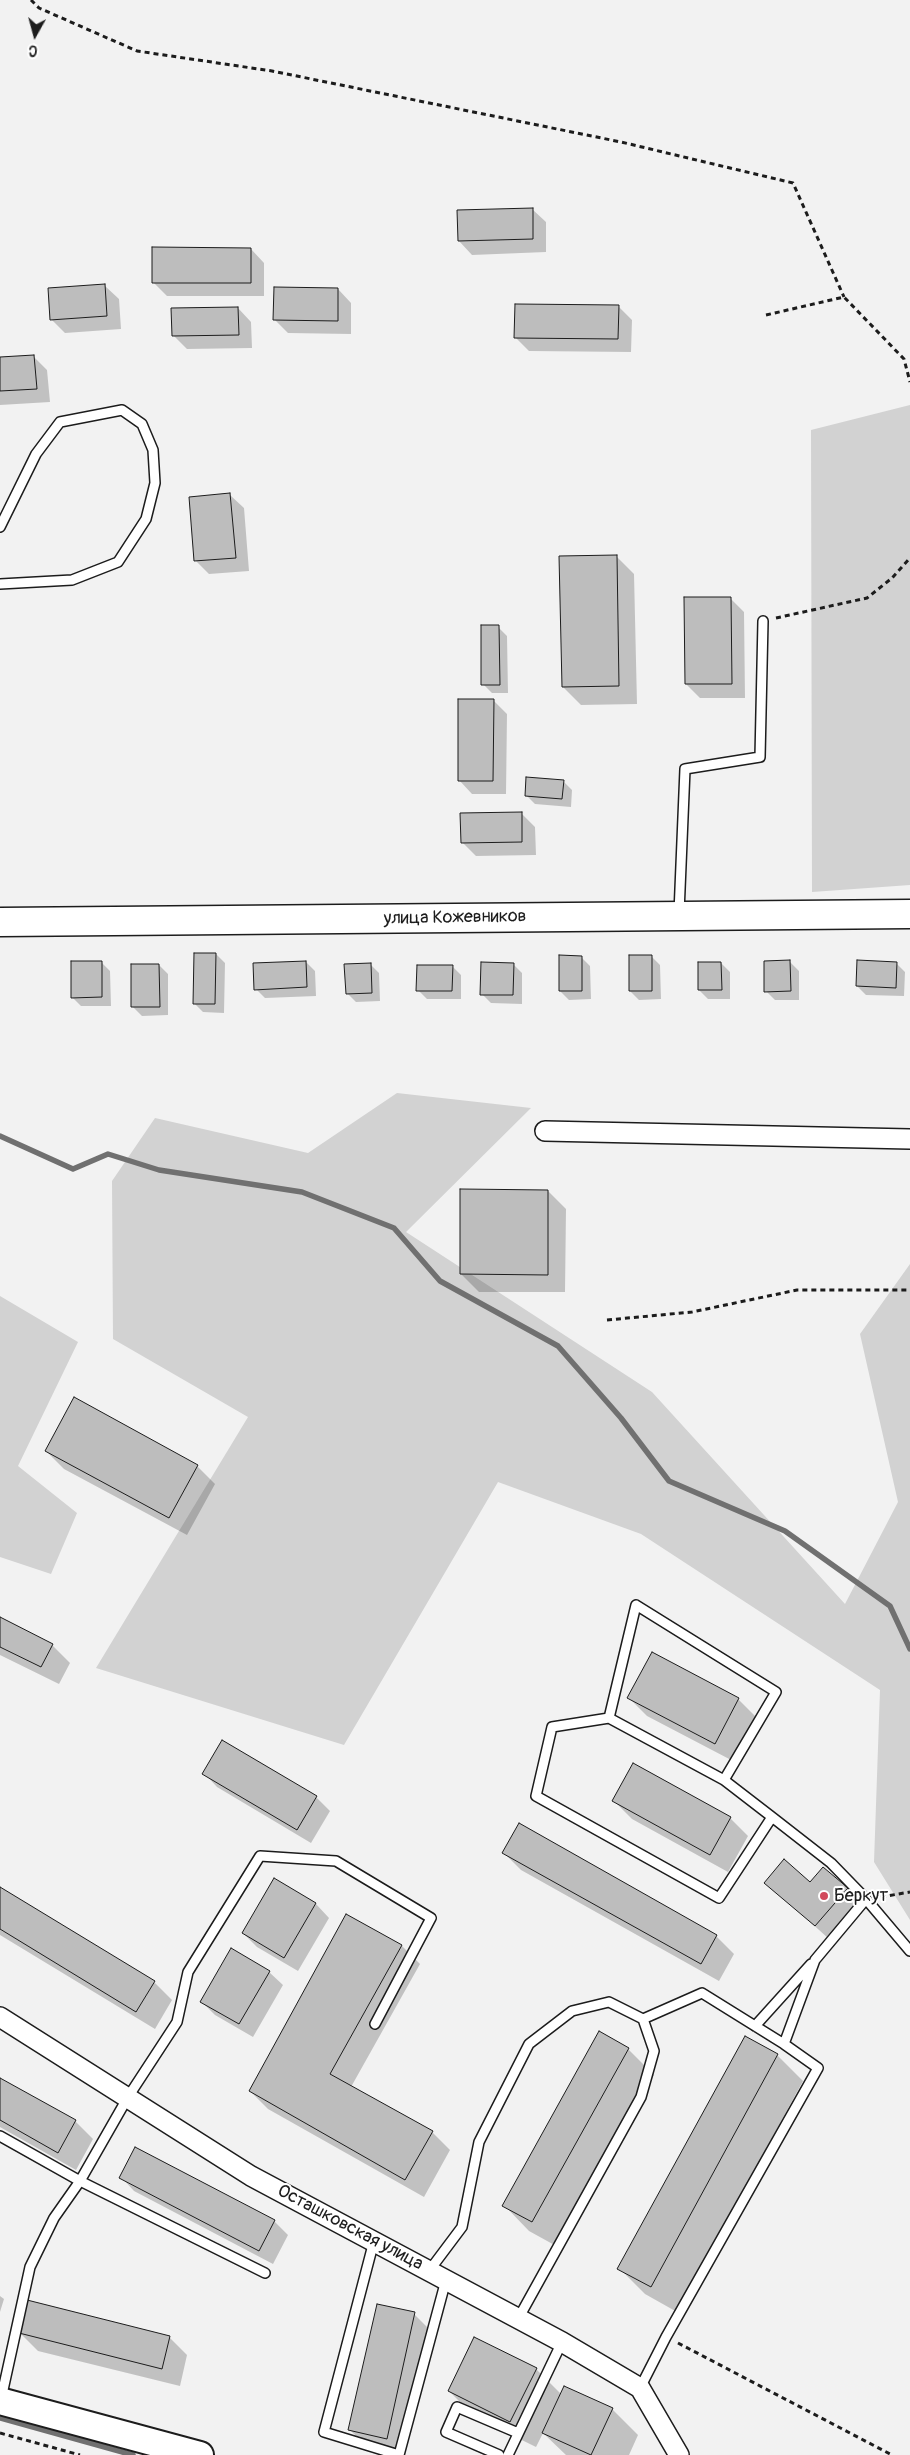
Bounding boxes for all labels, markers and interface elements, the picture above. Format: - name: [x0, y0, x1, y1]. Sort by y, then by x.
- north arrow: [10, 10, 60, 60]
- text: С: [28, 41, 38, 59]
- street label: улица Кожевников: [383, 906, 527, 930]
- place label: Беркут: [834, 1885, 888, 1907]
- marker: Беркут: [818, 1890, 830, 1902]
- street label: Осташковская улица: [273, 2180, 427, 2276]

